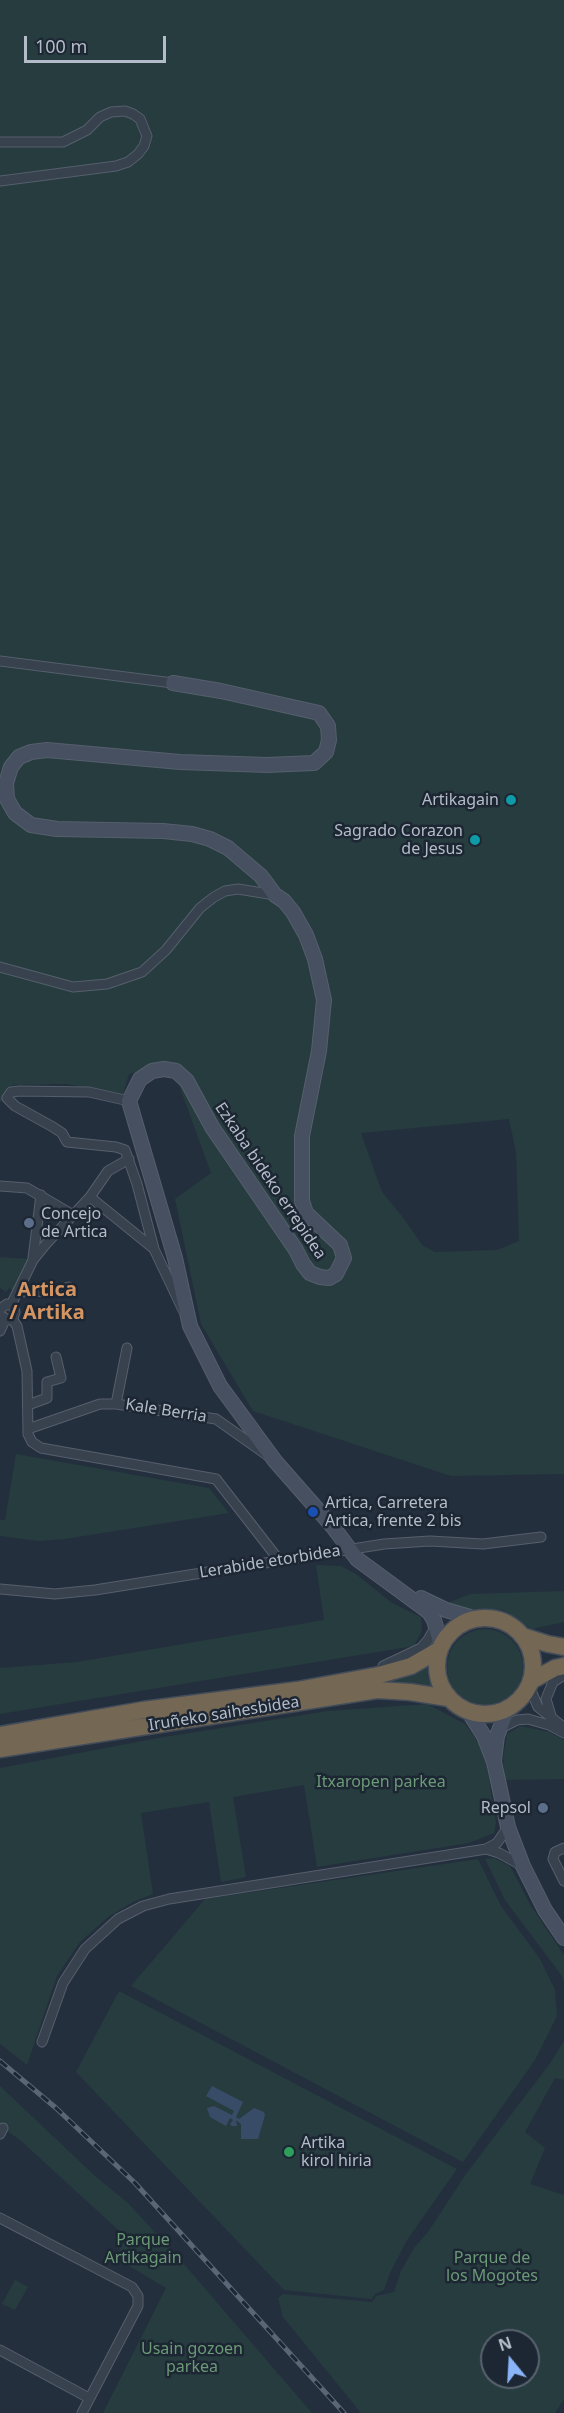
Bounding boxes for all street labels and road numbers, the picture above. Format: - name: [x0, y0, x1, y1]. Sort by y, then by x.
- street label: Ezkaba bideko errepidea: [210, 1099, 330, 1263]
- street label: Kale Berria: [124, 1395, 208, 1427]
- street label: Lerabide etorbidea: [198, 1541, 342, 1583]
- street label: Iruñeko saihesbidea: [147, 1693, 301, 1735]

